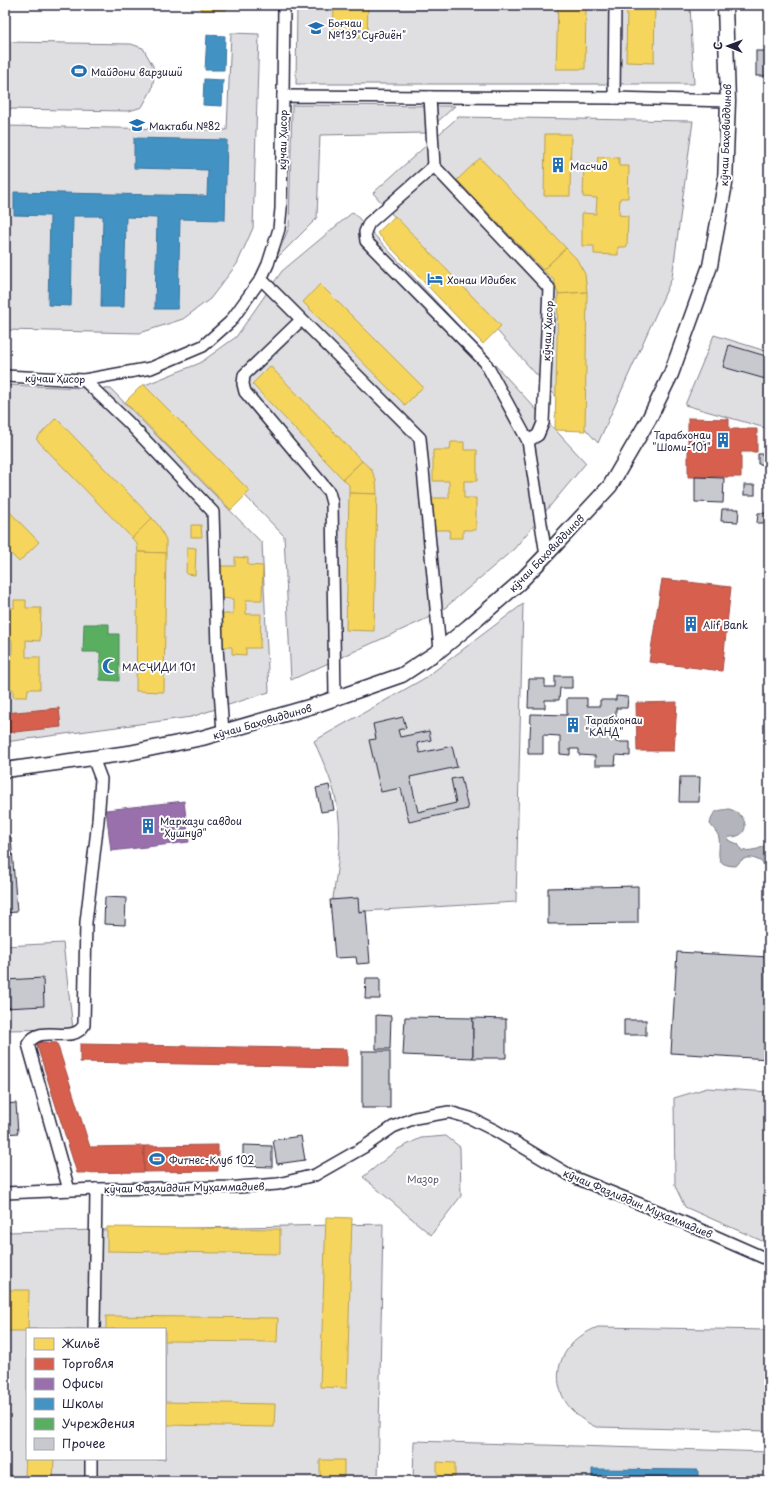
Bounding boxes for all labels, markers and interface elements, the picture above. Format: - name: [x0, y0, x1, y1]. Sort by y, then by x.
- place label: Боғчаи №139"Суғдиён": [328, 15, 406, 43]
- school or university icon: Боғчаи №139"Суғдиён": [307, 19, 325, 37]
- north arrow: [708, 26, 748, 66]
- text: С: [709, 42, 726, 50]
- sports icon: Майдони варзишӣ: [70, 62, 88, 80]
- place label: Майдони варзишӣ: [91, 64, 183, 79]
- street label: кӯчаи Баҳовиддинов: [716, 83, 734, 187]
- street label: кӯчаи Ҳисор: [274, 109, 290, 170]
- school or university icon: Мактаби №82: [128, 116, 146, 134]
- place label: Мактаби №82: [149, 118, 221, 133]
- building icon: Масчид: [549, 156, 567, 174]
- place label: Масчид: [570, 158, 608, 173]
- hotel icon: Хонаи Идибек: [426, 270, 444, 288]
- place label: Хонаи Идибек: [447, 272, 516, 287]
- street label: кӯчаи Ҳисор: [538, 300, 556, 362]
- street label: кӯчаи Ҳисор: [25, 370, 86, 386]
- place label: Тарабхонаи "Шоми-101": [652, 427, 711, 454]
- building icon: Тарабхонаи "Шоми-101": [714, 431, 732, 449]
- street label: кӯчаи Баҳовиддинов: [505, 511, 587, 595]
- building icon: Alif Bank: [682, 615, 700, 633]
- place label: Alif Bank: [703, 617, 748, 632]
- mosque icon: МАСҶИДИ 101: [101, 657, 119, 675]
- place label: МАСҶИДИ 101: [122, 659, 196, 674]
- street label: кӯчаи Баҳовиддинов: [211, 700, 314, 742]
- place label: Тарабхонаи "КАНД": [585, 712, 643, 739]
- building icon: Тарабхонаи "КАНД": [564, 716, 582, 734]
- place label: Маркази савдои "Хушнуд": [160, 813, 242, 841]
- building icon: Маркази савдои "Хушнуд": [139, 817, 157, 835]
- sports icon: Фитнес-Клуб 102: [148, 1150, 166, 1168]
- place label: Фитнес-Клуб 102: [169, 1152, 254, 1167]
- street label: кӯчаи Фазлиддин Муҳаммадиев: [561, 1165, 715, 1242]
- park label: Мазор: [407, 1171, 439, 1186]
- street label: кӯчаи Фазлиддин Муҳаммадиев: [103, 1178, 265, 1197]
- legend: [26, 1328, 166, 1460]
- text: Жильё: [61, 1334, 100, 1352]
- text: Торговля: [62, 1354, 114, 1372]
- text: Офисы: [62, 1374, 103, 1392]
- text: Школы: [62, 1394, 104, 1412]
- text: Учреждения: [62, 1414, 135, 1432]
- text: Прочее: [62, 1434, 106, 1452]

